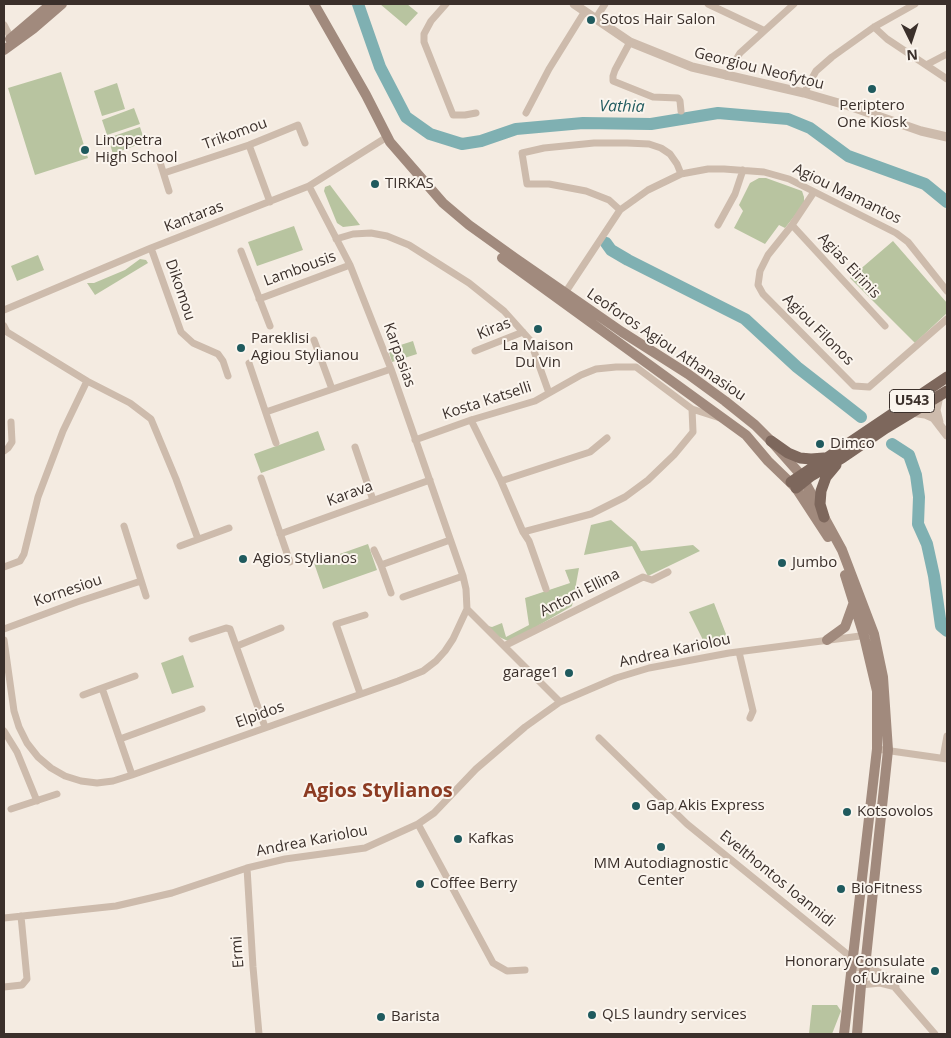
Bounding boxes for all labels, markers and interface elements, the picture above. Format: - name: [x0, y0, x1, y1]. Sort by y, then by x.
- place label: Sotos Hair Salon: [601, 11, 715, 29]
- marker: Sotos Hair Salon: [585, 14, 597, 26]
- north arrow: [886, 15, 936, 65]
- street label: Georgiou Neofytou: [692, 44, 826, 94]
- text: N: [906, 46, 918, 65]
- marker: Periptero One Kiosk: [866, 83, 878, 95]
- water label: Vathia: [599, 97, 645, 117]
- place label: Periptero One Kiosk: [837, 97, 907, 132]
- street label: Trikomou: [200, 114, 270, 154]
- place label: Linopetra High School: [95, 132, 178, 167]
- marker: Linopetra High School: [79, 144, 91, 156]
- street label: Agiou Mamantos: [790, 160, 904, 228]
- place label: TIRKAS: [385, 175, 434, 193]
- marker: TIRKAS: [369, 178, 381, 190]
- street label: Kantaras: [162, 197, 226, 237]
- street label: Agias Eirinis: [814, 230, 884, 302]
- street label: Lambousis: [261, 248, 339, 290]
- street label: Dikomou: [161, 257, 199, 323]
- street label: Leoforos Agiou Athanasiou: [583, 285, 749, 405]
- street label: Agiou Filonos: [779, 291, 857, 369]
- street label: Kiras: [475, 314, 513, 344]
- street label: Karpasias: [379, 320, 419, 390]
- marker: La Maison Du Vin: [532, 323, 544, 335]
- place label: Pareklisi Agiou Stylianou: [251, 330, 359, 365]
- place label: La Maison Du Vin: [502, 337, 574, 372]
- marker: Pareklisi Agiou Stylianou: [235, 342, 247, 354]
- street label: Kosta Katselli: [440, 378, 534, 424]
- road number: U543: [890, 390, 934, 412]
- place label: Dimco: [830, 435, 875, 453]
- marker: Dimco: [814, 438, 826, 450]
- street label: Karava: [324, 477, 376, 511]
- place label: Agios Stylianos: [253, 550, 357, 568]
- marker: Agios Stylianos: [237, 553, 249, 565]
- place label: Jumbo: [792, 554, 837, 572]
- marker: Jumbo: [776, 557, 788, 569]
- street label: Antoni Ellina: [537, 565, 623, 621]
- street label: Kornesiou: [31, 571, 105, 611]
- street label: Andrea Kariolou: [618, 630, 732, 672]
- place label: garage1: [503, 664, 559, 682]
- marker: garage1: [563, 667, 575, 679]
- street label: Elpidos: [233, 698, 287, 732]
- district label: Agios Stylianos: [303, 779, 453, 803]
- place label: Gap Akis Express: [646, 797, 765, 815]
- marker: Gap Akis Express: [630, 800, 642, 812]
- place label: Kotsovolos: [857, 803, 933, 821]
- marker: Kotsovolos: [841, 806, 853, 818]
- street label: Andrea Kariolou: [255, 821, 369, 861]
- street label: Evelthontos Ioannidi: [716, 827, 838, 931]
- place label: Kafkas: [468, 830, 514, 848]
- marker: Kafkas: [452, 833, 464, 845]
- marker: MM Autodiagnostic Center: [655, 841, 667, 853]
- place label: MM Autodiagnostic Center: [593, 855, 729, 890]
- place label: Coffee Berry: [430, 875, 517, 893]
- marker: Coffee Berry: [414, 878, 426, 890]
- place label: BioFitness: [851, 880, 922, 898]
- marker: BioFitness: [835, 883, 847, 895]
- street label: Ermi: [228, 935, 248, 969]
- place label: Honorary Consulate of Ukraine: [785, 953, 925, 988]
- marker: Honorary Consulate of Ukraine: [929, 965, 941, 977]
- place label: QLS laundry services: [602, 1006, 747, 1024]
- place label: Barista: [391, 1008, 440, 1026]
- marker: QLS laundry services: [586, 1009, 598, 1021]
- marker: Barista: [375, 1011, 387, 1023]

